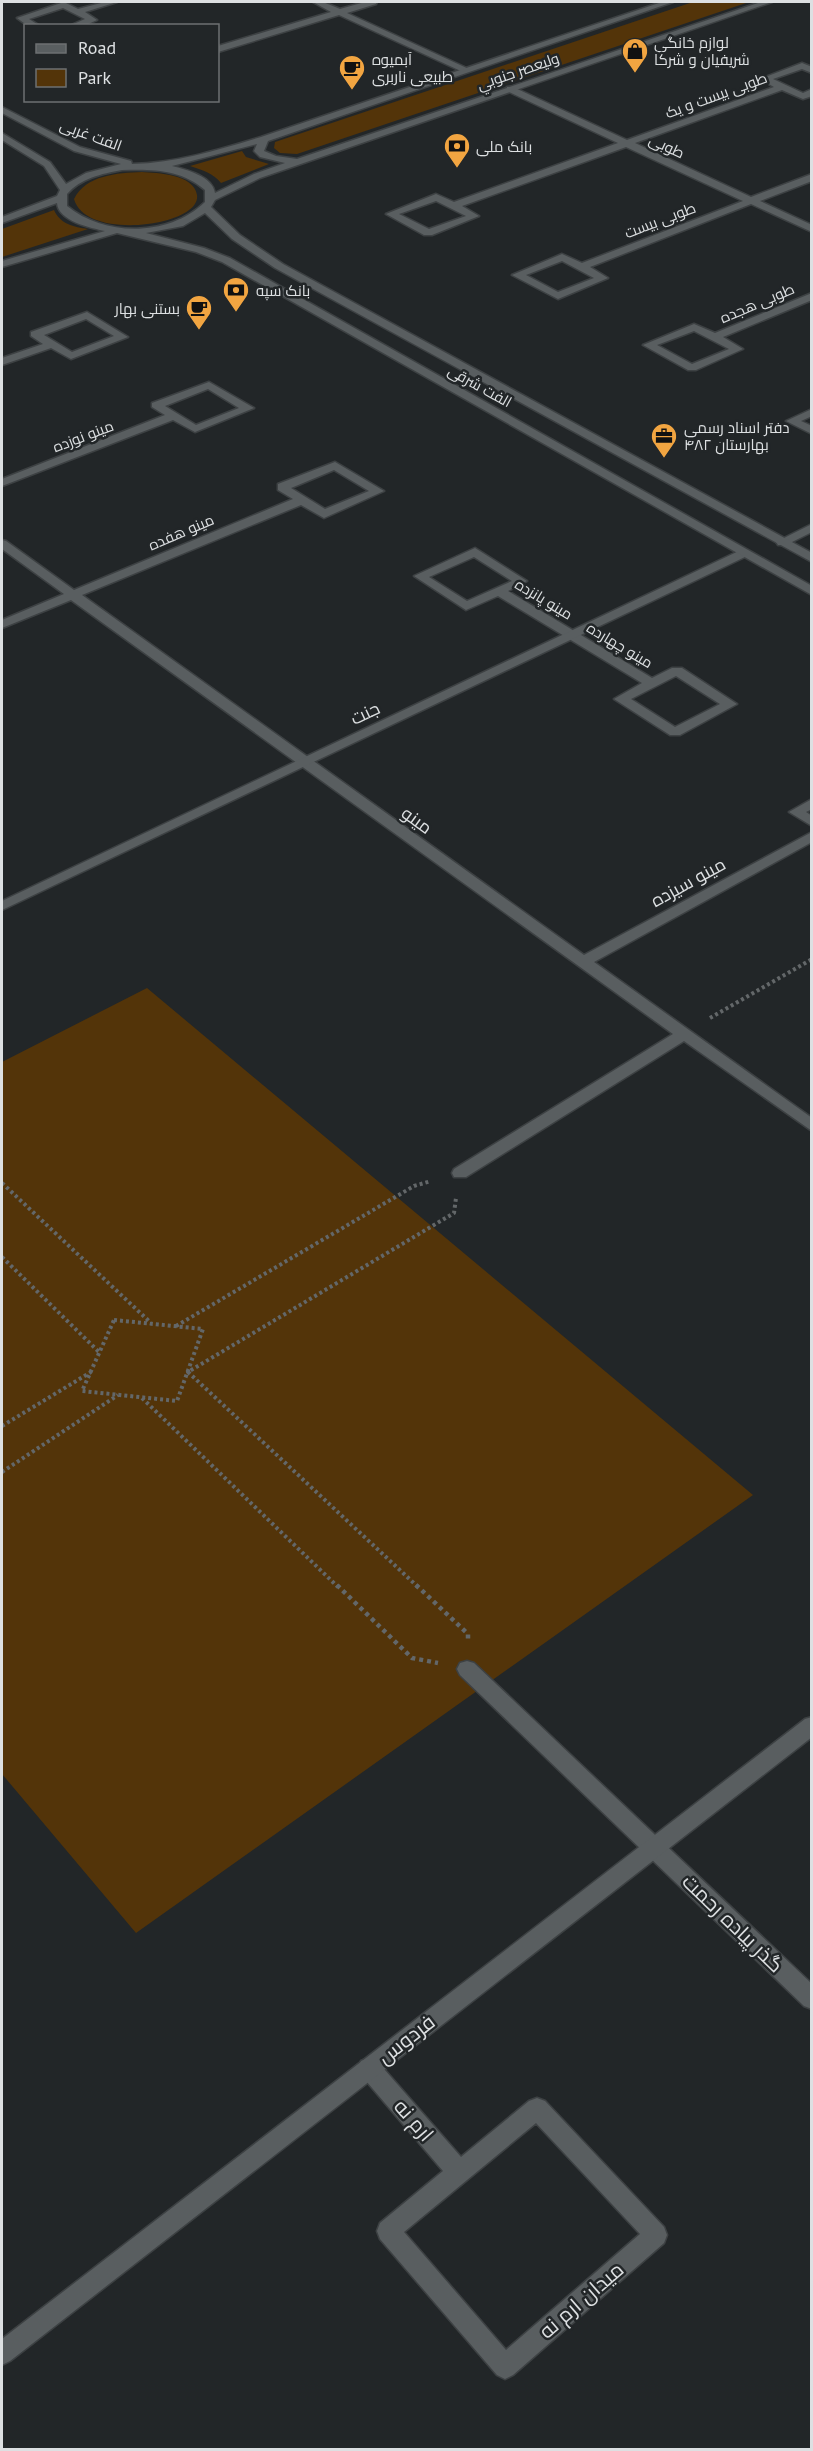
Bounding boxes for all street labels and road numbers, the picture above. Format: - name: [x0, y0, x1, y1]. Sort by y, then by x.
- street label: وليعصر جنوبي: [474, 48, 563, 97]
- street label: طوبی بیست و یک: [662, 68, 770, 123]
- street label: الفت غربی: [57, 115, 125, 156]
- street label: طوبی: [646, 130, 688, 163]
- street label: طوبی بیست: [622, 198, 699, 243]
- street label: طوبی هجده: [717, 279, 797, 328]
- street label: الفت شرقی: [444, 361, 515, 412]
- street label: مینو نوزده: [50, 416, 116, 456]
- street label: مینو هفده: [145, 510, 217, 554]
- street label: مینو پانزده: [511, 574, 576, 625]
- street label: مینو چهارده: [583, 618, 656, 673]
- street label: جنت: [347, 696, 383, 730]
- street label: مینو: [397, 801, 437, 839]
- street label: مینو سیزده: [647, 852, 729, 912]
- street label: گذر پیاده رحمت: [676, 1868, 790, 1979]
- street label: فردوس: [372, 2008, 440, 2070]
- street label: ارم نه: [387, 2093, 440, 2148]
- street label: میدان ارم نه: [533, 2256, 630, 2345]

